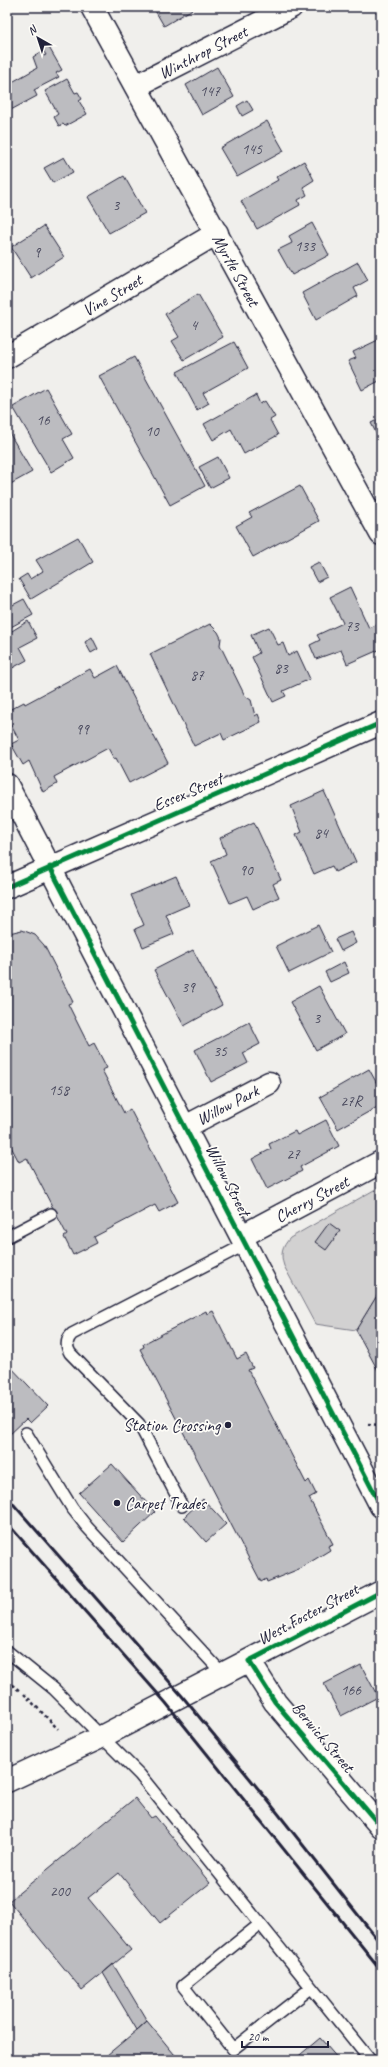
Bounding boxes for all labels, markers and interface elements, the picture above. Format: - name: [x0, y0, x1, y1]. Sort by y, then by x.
- north arrow: [18, 18, 58, 58]
- street label: Winthrop Street: [155, 20, 253, 83]
- text: N: [25, 21, 40, 38]
- house number: 147: [200, 82, 221, 101]
- house number: 145: [242, 140, 263, 159]
- house number: 3: [113, 196, 121, 215]
- street label: Myrtle Street: [208, 230, 266, 312]
- house number: 133: [295, 237, 316, 256]
- house number: 9: [34, 243, 42, 262]
- street label: Vine Street: [78, 268, 148, 321]
- house number: 4: [191, 316, 199, 335]
- house number: 16: [36, 411, 51, 430]
- house number: 10: [145, 422, 160, 441]
- house number: 73: [345, 617, 360, 636]
- house number: 83: [274, 659, 289, 678]
- house number: 87: [190, 666, 205, 685]
- house number: 99: [75, 720, 90, 739]
- street label: Essex Street: [150, 767, 228, 816]
- house number: 84: [314, 824, 329, 843]
- house number: 90: [239, 861, 254, 880]
- house number: 39: [181, 978, 196, 997]
- house number: 3: [314, 1009, 322, 1028]
- house number: 35: [213, 1042, 228, 1061]
- street label: Willow Park: [193, 1079, 264, 1130]
- house number: 158: [49, 1081, 70, 1100]
- house number: 27R: [340, 1092, 364, 1111]
- street label: Willow Street: [201, 1141, 256, 1221]
- house number: 27: [286, 1145, 301, 1164]
- street label: Cherry Street: [271, 1170, 354, 1227]
- place label: Station Crossing: [123, 1415, 222, 1436]
- marker: Station Crossing: [223, 1420, 233, 1430]
- place label: Carpet Trades: [125, 1493, 208, 1514]
- marker: Carpet Trades: [112, 1498, 122, 1508]
- street label: West Foster Street: [254, 1578, 364, 1649]
- house number: 166: [341, 1681, 362, 1700]
- street label: Berwick Street: [287, 1697, 360, 1778]
- house number: 200: [50, 1882, 71, 1901]
- scale bar: [242, 2023, 328, 2049]
- text: 20 m: [248, 2029, 270, 2045]

